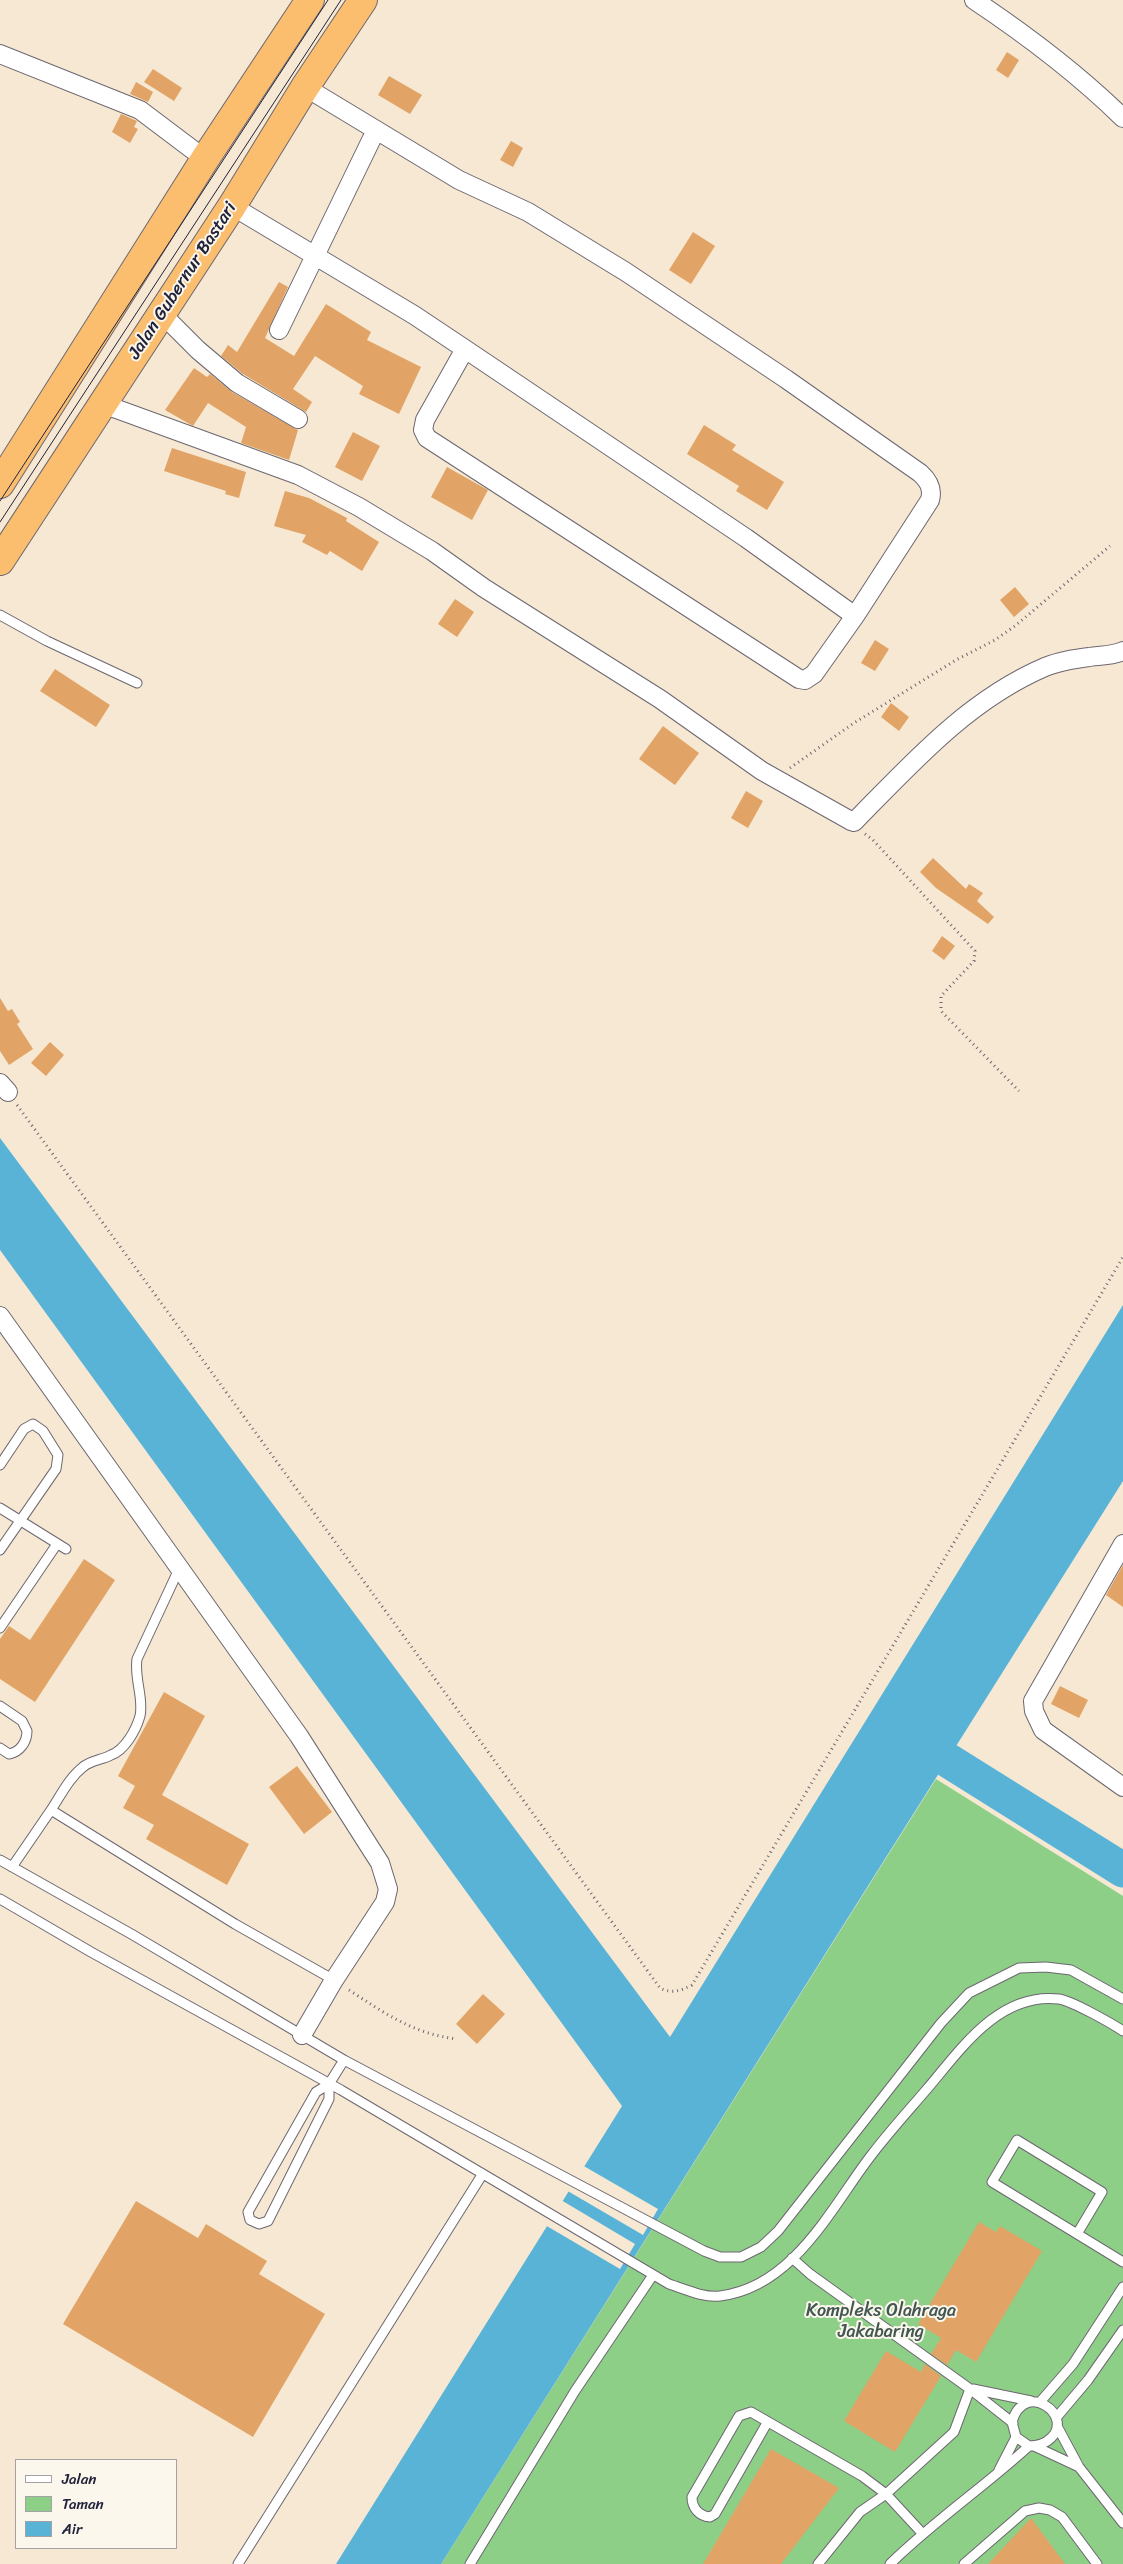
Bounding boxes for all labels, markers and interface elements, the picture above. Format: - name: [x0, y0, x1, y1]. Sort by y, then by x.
- street label: Jalan Gubernur Bastari: [124, 198, 242, 364]
- park label: Kompleks Olahraga Jakabaring: [806, 2300, 956, 2342]
- legend: [15, 2459, 178, 2549]
- text: Jalan: [62, 2466, 96, 2492]
- text: Taman: [62, 2491, 104, 2517]
- text: Air: [62, 2516, 82, 2542]

